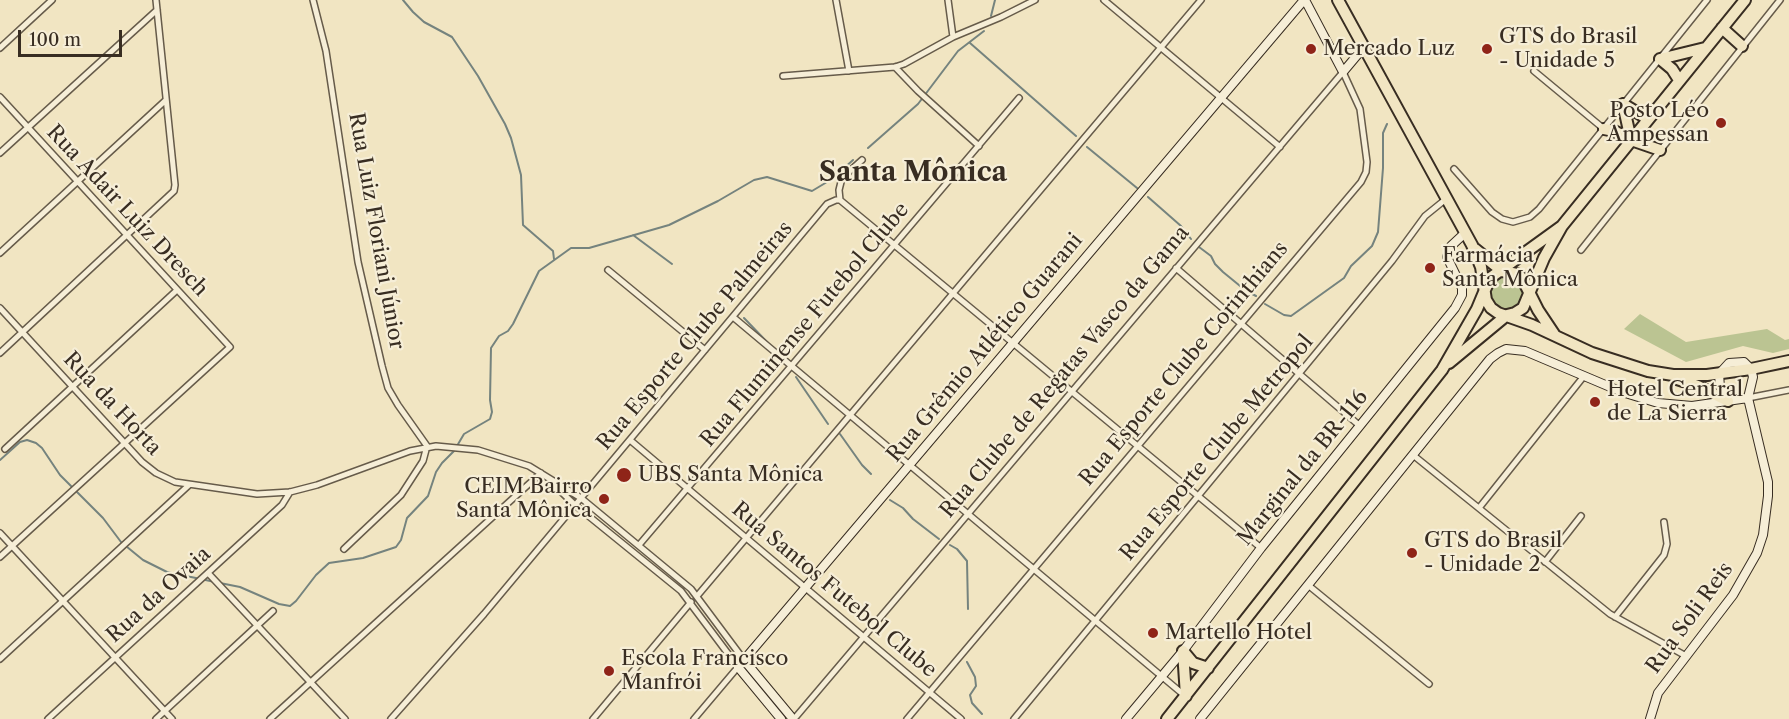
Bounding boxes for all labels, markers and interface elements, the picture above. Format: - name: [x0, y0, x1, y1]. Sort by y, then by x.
- scale bar: [21, 18, 124, 56]
- place label: GTS do Brasil - Unidade 5: [1499, 24, 1637, 74]
- text: 100 m: [29, 29, 81, 51]
- place label: Mercado Luz: [1323, 36, 1455, 62]
- marker: Mercado Luz: [1304, 42, 1318, 56]
- marker: GTS do Brasil - Unidade 5: [1480, 42, 1494, 56]
- place label: Posto Léo Ampessan: [1607, 98, 1709, 148]
- street label: Rua Luiz Floriani Júnior: [343, 111, 409, 351]
- marker: Posto Léo Ampessan: [1714, 116, 1728, 130]
- street label: Rua Adair Luiz Dresch: [41, 120, 213, 302]
- district label: Santa Mônica: [819, 157, 1007, 189]
- street label: Rua Fluminense Futebol Clube: [695, 198, 915, 452]
- street label: Rua Esporte Clube Palmeiras: [592, 216, 798, 456]
- street label: Rua Clube de Regatas Vasco da Gama: [935, 221, 1195, 523]
- street label: Rua Grêmio Atlético Guarani: [882, 228, 1088, 468]
- street label: Rua Esporte Clube Corinthians: [1074, 237, 1294, 491]
- place label: Farmácia Santa Mônica: [1442, 243, 1578, 293]
- marker: Farmácia Santa Mônica: [1423, 261, 1437, 275]
- street label: Rua Esporte Clube Metropol: [1115, 330, 1319, 566]
- street label: Rua da Horta: [58, 347, 166, 461]
- place label: Hotel Central de La Sierra: [1607, 377, 1743, 427]
- street label: Marginal da BR-116: [1232, 385, 1374, 551]
- marker: Hotel Central de La Sierra: [1588, 395, 1602, 409]
- place label: UBS Santa Mônica: [638, 462, 823, 488]
- marker: UBS Santa Mônica: [615, 466, 633, 484]
- place label: CEIM Bairro Santa Mônica: [456, 474, 592, 524]
- marker: CEIM Bairro Santa Mônica: [597, 492, 611, 506]
- street label: Rua Santos Futebol Clube: [726, 497, 942, 683]
- place label: GTS do Brasil - Unidade 2: [1424, 528, 1562, 578]
- street label: Rua da Ovaia: [102, 542, 216, 648]
- marker: GTS do Brasil - Unidade 2: [1405, 546, 1419, 560]
- street label: Rua Soli Reis: [1641, 558, 1739, 678]
- place label: Martello Hotel: [1165, 620, 1312, 646]
- marker: Martello Hotel: [1146, 626, 1160, 640]
- place label: Escola Francisco Manfrói: [621, 646, 788, 696]
- marker: Escola Francisco Manfrói: [602, 664, 616, 678]

